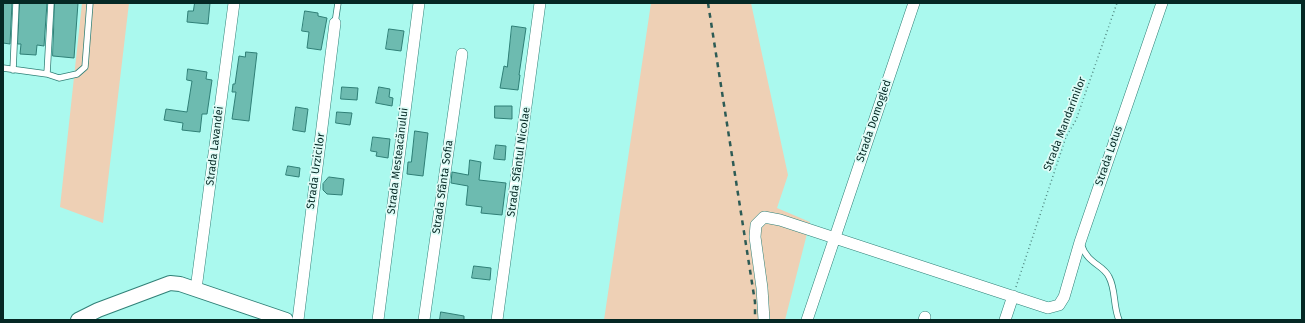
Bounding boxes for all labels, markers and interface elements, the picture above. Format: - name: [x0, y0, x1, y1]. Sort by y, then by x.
- street label: Strada Mandarinilor: [1041, 75, 1089, 173]
- street label: Strada Domogled: [854, 78, 894, 164]
- street label: Strada Lavandei: [204, 106, 226, 186]
- street label: Strada Sfântul Nicolae: [505, 106, 533, 218]
- street label: Strada Mesteacănului: [385, 107, 411, 215]
- street label: Strada Lotus: [1093, 124, 1125, 188]
- street label: Strada Urzicilor: [304, 132, 328, 210]
- street label: Strada Sfânta Sofia: [430, 139, 456, 235]

